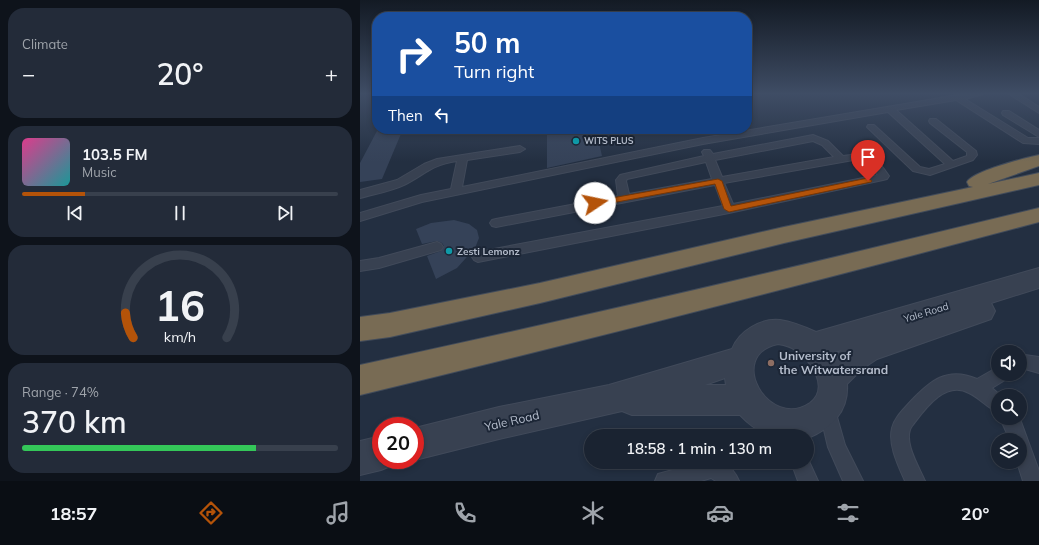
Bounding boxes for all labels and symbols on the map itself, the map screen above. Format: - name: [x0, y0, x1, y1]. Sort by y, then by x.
- place label: WITS PLUS: [584, 135, 634, 146]
- marker: WITS PLUS: [571, 136, 581, 146]
- pin: [851, 140, 885, 181]
- position arrow: [574, 182, 616, 224]
- place label: Zesti Lemonz: [457, 245, 520, 258]
- marker: Zesti Lemonz: [444, 246, 454, 256]
- street label: Yale Road: [901, 299, 950, 326]
- place label: University of the Witwatersrand: [779, 348, 888, 377]
- marker: University of the Witwatersrand: [766, 358, 776, 368]
- street label: Yale Road: [482, 407, 541, 434]
- speed limit sign: 20: [372, 417, 424, 469]

